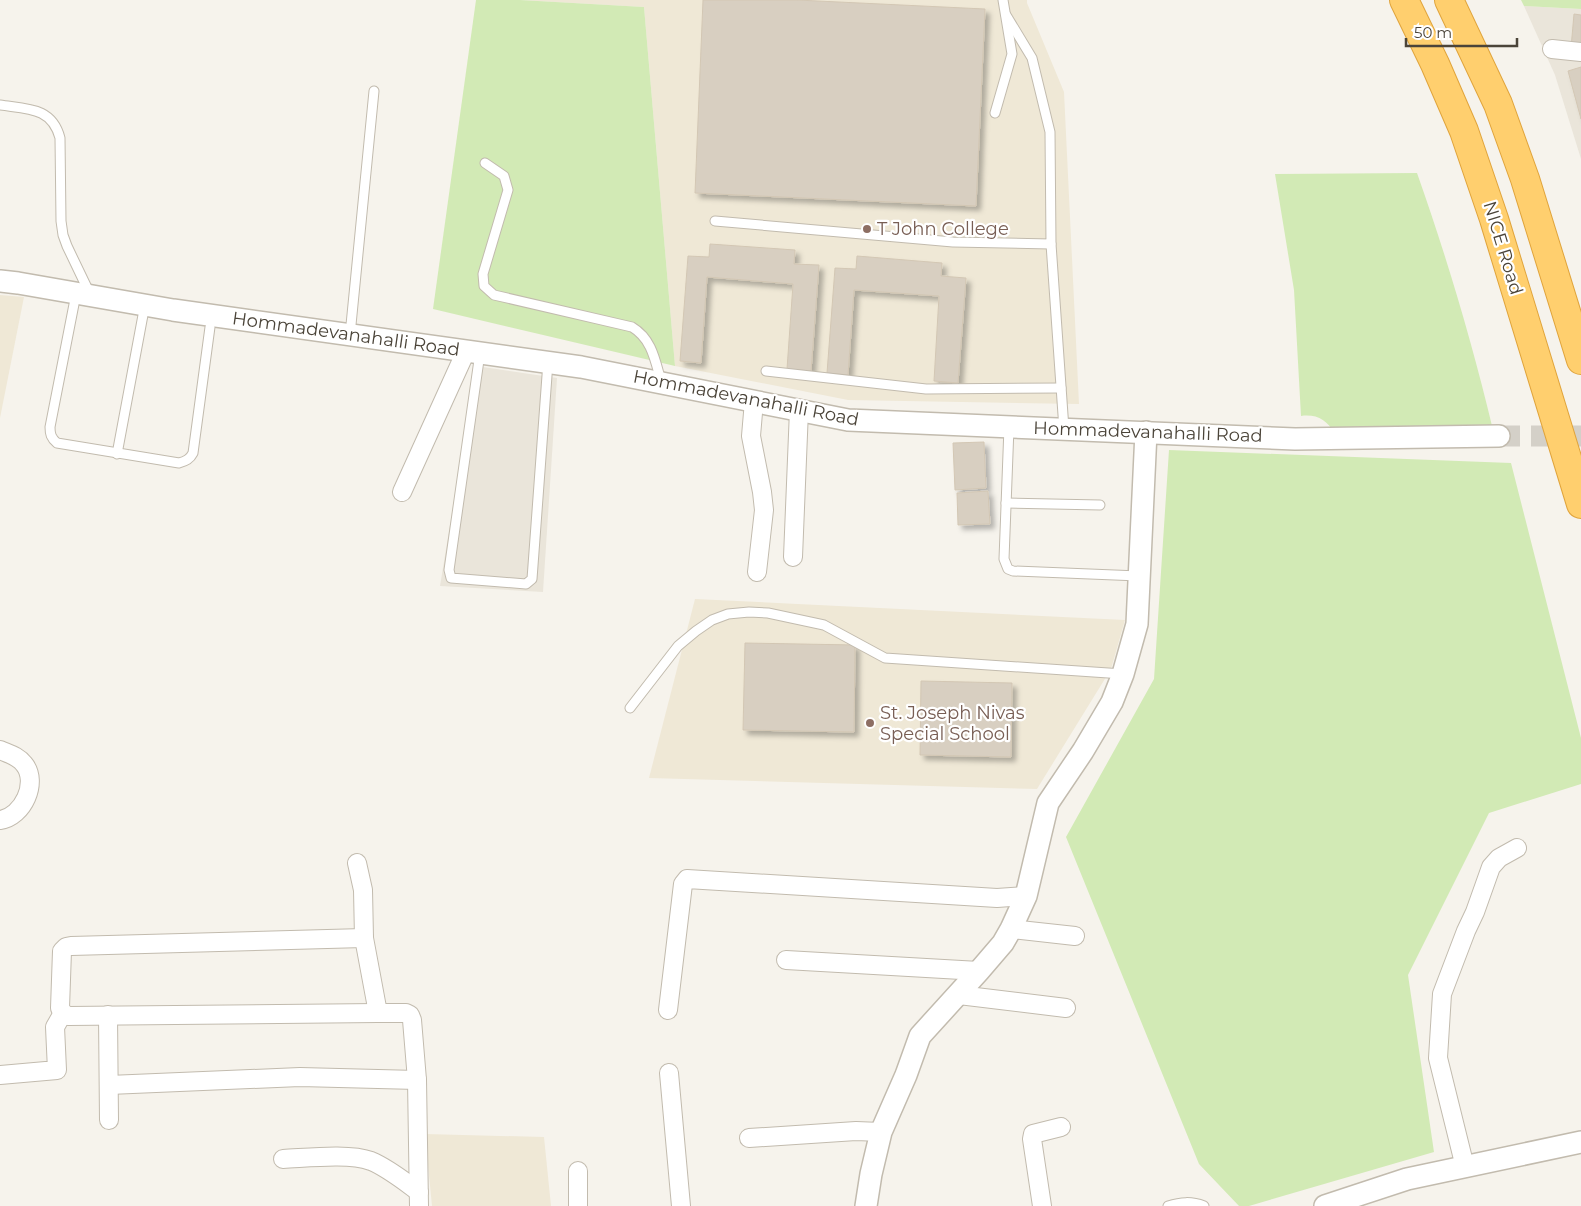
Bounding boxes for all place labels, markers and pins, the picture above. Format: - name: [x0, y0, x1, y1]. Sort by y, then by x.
- place label: T John College: [877, 218, 1009, 240]
- marker: T John College: [861, 223, 873, 235]
- place label: St. Joseph Nivas Special School: [880, 702, 1025, 745]
- marker: St. Joseph Nivas Special School: [864, 717, 876, 729]

